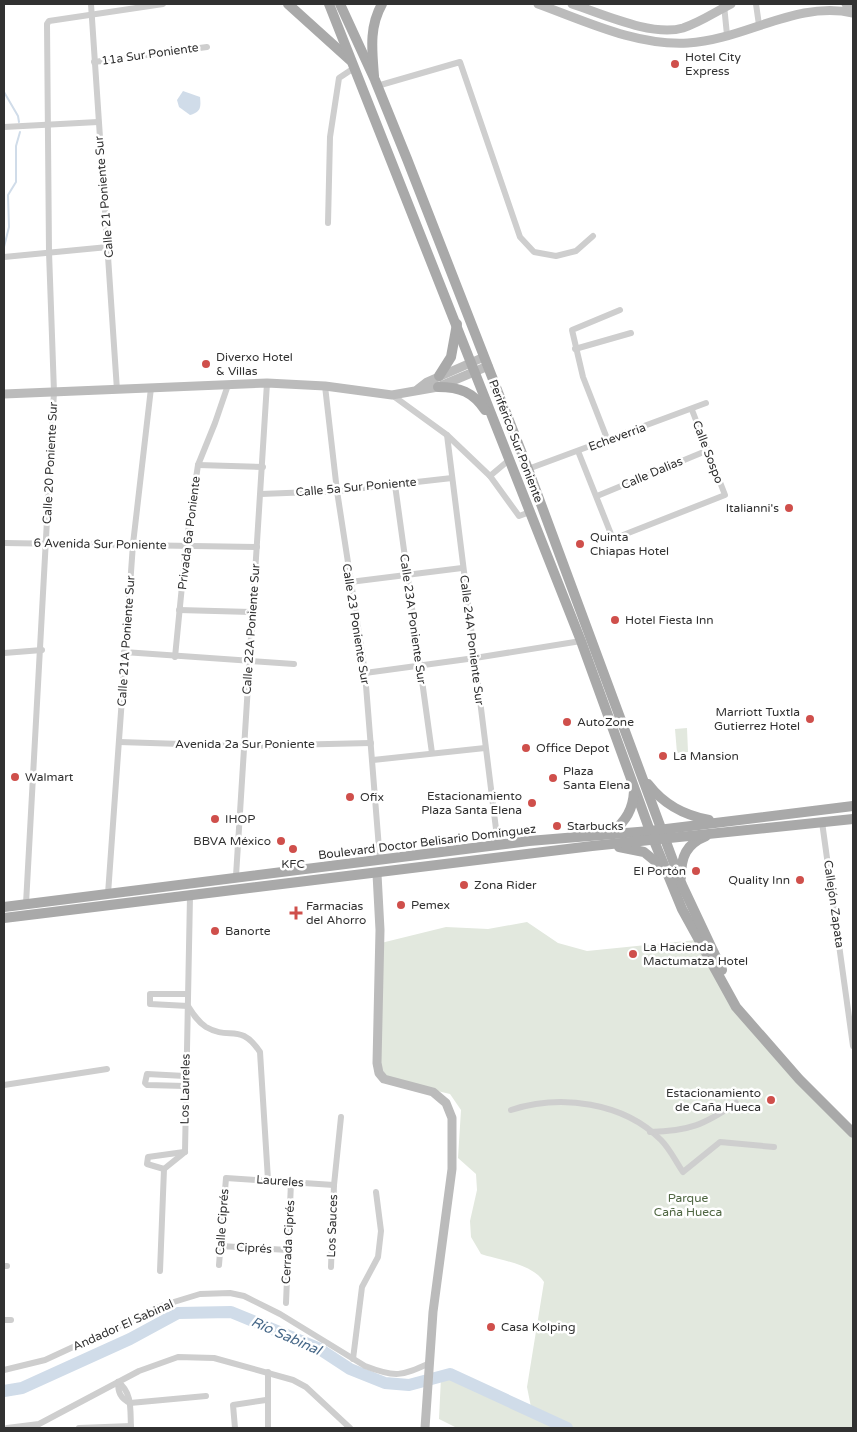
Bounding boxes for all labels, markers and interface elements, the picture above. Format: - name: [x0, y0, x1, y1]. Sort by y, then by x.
- street label: 11a Sur Poniente: [101, 40, 200, 68]
- place label: Hotel City Express: [685, 50, 741, 78]
- marker: Hotel City Express: [669, 58, 681, 70]
- street label: Calle 21 Poniente Sur: [92, 135, 116, 258]
- place label: Diverxo Hotel & Villas: [216, 350, 293, 378]
- marker: Diverxo Hotel & Villas: [200, 358, 212, 370]
- street label: Periférico Sur Poniente: [486, 377, 546, 505]
- street label: Calle 20 Poniente Sur: [40, 401, 60, 524]
- street label: Calle Sospo: [690, 419, 726, 485]
- street label: Echeverria: [586, 420, 648, 454]
- street label: Calle Dalias: [619, 454, 685, 492]
- street label: Privada 6a Poniente: [175, 475, 203, 591]
- street label: Calle 5a Sur Poniente: [295, 475, 417, 499]
- place label: Italianni's: [726, 501, 779, 515]
- marker: Italianni's: [783, 502, 795, 514]
- place label: Quinta Chiapas Hotel: [590, 530, 669, 558]
- street label: 6 Avenida Sur Poniente: [33, 536, 167, 552]
- marker: Quinta Chiapas Hotel: [574, 538, 586, 550]
- street label: Calle 23A Poniente Sur: [397, 553, 429, 685]
- street label: Calle 22A Poniente Sur: [239, 563, 263, 695]
- street label: Calle 23 Poniente Sur: [340, 563, 373, 686]
- street label: Calle 24A Poniente Sur: [457, 574, 487, 706]
- street label: Calle 21A Poniente Sur: [114, 575, 138, 707]
- place label: Hotel Fiesta Inn: [625, 613, 714, 627]
- marker: Hotel Fiesta Inn: [609, 614, 621, 626]
- place label: Marriott Tuxtla Gutierrez Hotel: [714, 705, 800, 733]
- marker: Marriott Tuxtla Gutierrez Hotel: [804, 713, 816, 725]
- place label: AutoZone: [577, 715, 634, 729]
- marker: AutoZone: [561, 716, 573, 728]
- street label: Avenida 2a Sur Poniente: [175, 737, 315, 751]
- place label: Office Depot: [536, 741, 610, 755]
- marker: Office Depot: [520, 742, 532, 754]
- place label: La Mansion: [673, 749, 739, 763]
- marker: La Mansion: [657, 750, 669, 762]
- place label: Plaza Santa Elena: [563, 764, 630, 792]
- place label: Walmart: [25, 770, 74, 784]
- marker: Walmart: [9, 771, 21, 783]
- marker: Plaza Santa Elena: [547, 772, 559, 784]
- place label: Estacionamiento Plaza Santa Elena: [421, 789, 522, 817]
- place label: Ofix: [360, 790, 384, 804]
- marker: Ofix: [344, 791, 356, 803]
- marker: Estacionamiento Plaza Santa Elena: [526, 797, 538, 809]
- place label: IHOP: [225, 812, 255, 826]
- marker: IHOP: [209, 813, 221, 825]
- place label: Starbucks: [567, 819, 624, 833]
- marker: Starbucks: [551, 820, 563, 832]
- street label: Boulevard Doctor Belisario Domínguez: [317, 822, 537, 862]
- place label: BBVA México: [193, 834, 271, 848]
- marker: BBVA México: [275, 835, 287, 847]
- marker: KFC: [287, 843, 299, 855]
- place label: KFC: [281, 857, 305, 871]
- street label: Callejón Zapata: [821, 859, 847, 949]
- place label: El Portón: [633, 864, 686, 878]
- marker: El Portón: [690, 865, 702, 877]
- place label: Quality Inn: [728, 873, 790, 887]
- marker: Quality Inn: [794, 874, 806, 886]
- place label: Zona Rider: [474, 878, 537, 892]
- marker: Zona Rider: [458, 879, 470, 891]
- place label: Pemex: [411, 898, 450, 912]
- place label: Farmacias del Ahorro: [306, 899, 366, 927]
- marker: Pemex: [395, 899, 407, 911]
- marker: Farmacias del Ahorro: [290, 907, 302, 919]
- place label: Banorte: [225, 924, 271, 938]
- marker: Banorte: [209, 925, 221, 937]
- place label: La Hacienda Mactumatza Hotel: [643, 940, 748, 968]
- marker: La Hacienda Mactumatza Hotel: [627, 948, 639, 960]
- street label: Los Laureles: [177, 1053, 193, 1124]
- place label: Estacionamiento de Caña Hueca: [666, 1086, 761, 1114]
- marker: Estacionamiento de Caña Hueca: [765, 1094, 777, 1106]
- street label: Laureles: [256, 1172, 304, 1190]
- street label: Calle Ciprés: [213, 1188, 231, 1256]
- park label: Parque Caña Hueca: [654, 1191, 722, 1219]
- street label: Los Sauces: [324, 1194, 340, 1258]
- street label: Cerrada Ciprés: [279, 1199, 297, 1284]
- street label: Ciprés: [236, 1240, 273, 1256]
- street label: Andador El Sabinal: [71, 1297, 175, 1353]
- water label: Río Sabinal: [249, 1313, 325, 1359]
- place label: Casa Kolping: [501, 1320, 575, 1334]
- marker: Casa Kolping: [485, 1321, 497, 1333]

